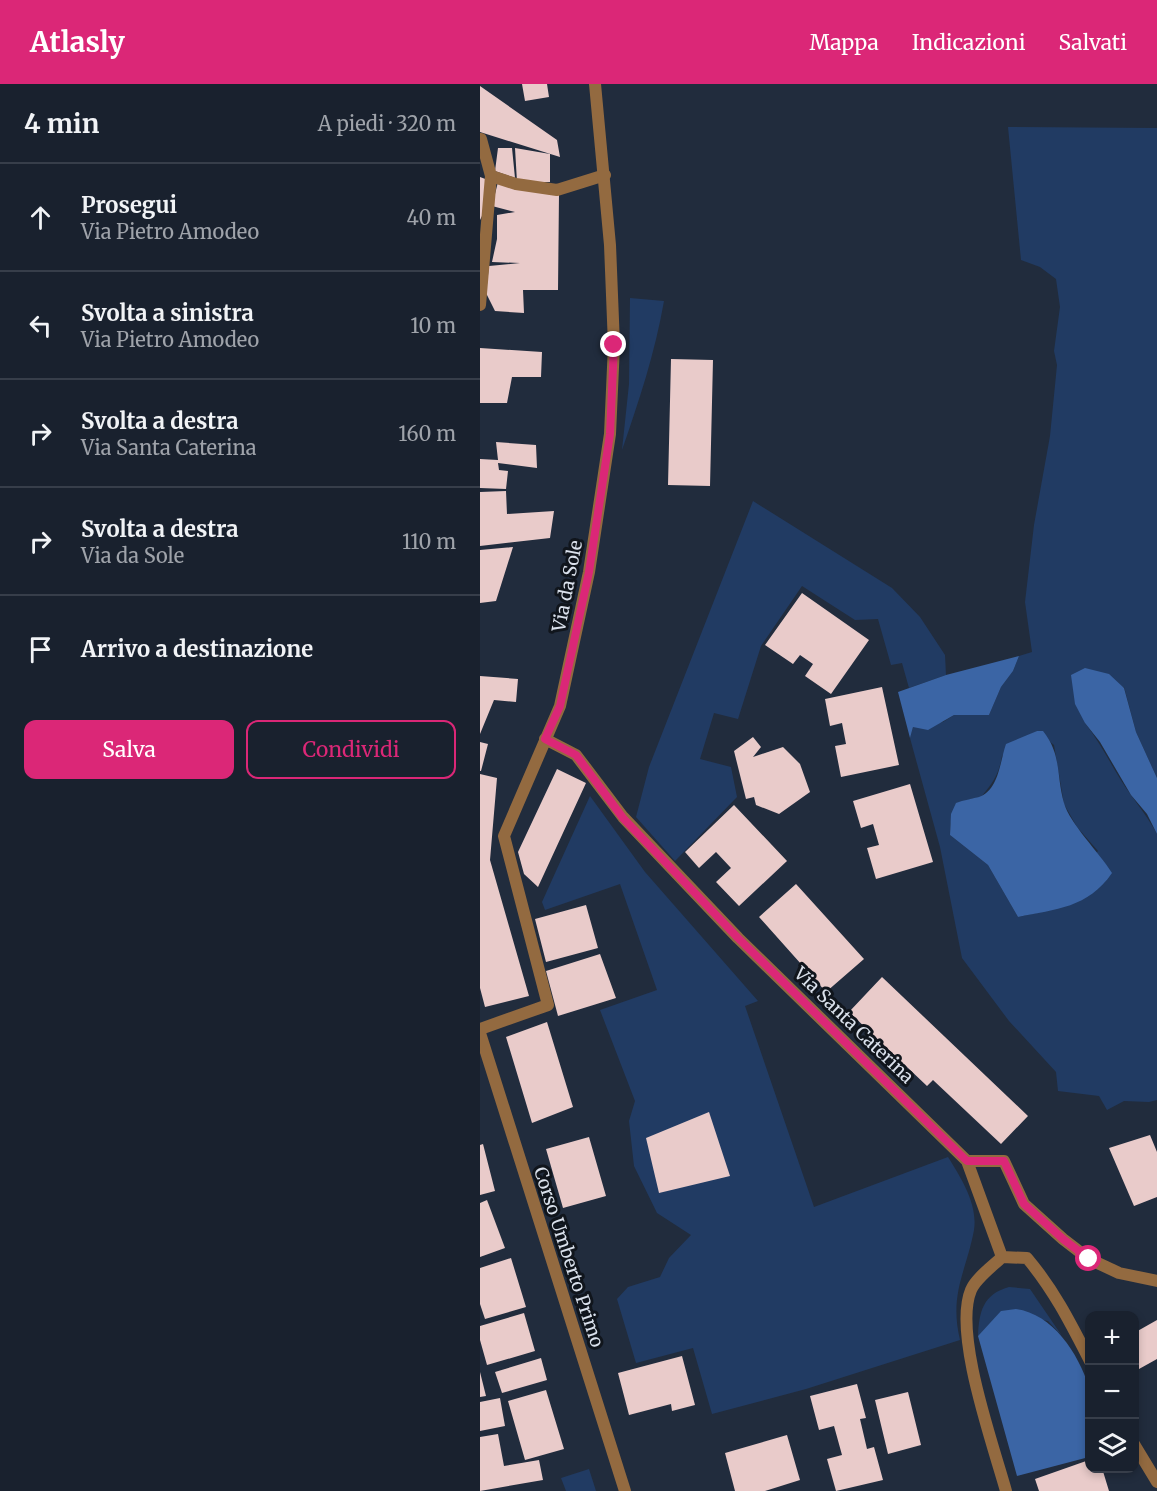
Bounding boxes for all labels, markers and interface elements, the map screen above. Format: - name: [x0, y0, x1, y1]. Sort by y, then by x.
- text: Atlasly: [30, 24, 125, 60]
- text: Mappa: [809, 29, 879, 56]
- text: Indicazioni: [912, 29, 1025, 56]
- text: Salvati: [1058, 29, 1127, 56]
- text: 4 min: [24, 107, 99, 140]
- text: A piedi · 320 m: [318, 111, 456, 136]
- text: Prosegui: [81, 191, 177, 219]
- icon: ahead: [24, 201, 57, 234]
- text: 40 m: [406, 205, 456, 230]
- text: Via Pietro Amodeo: [81, 219, 259, 244]
- text: Svolta a sinistra: [81, 299, 254, 327]
- icon: left: [24, 309, 57, 342]
- text: 10 m: [410, 313, 456, 338]
- text: Via Pietro Amodeo: [81, 327, 259, 352]
- route end: [600, 331, 626, 357]
- text: Svolta a destra: [81, 407, 238, 435]
- icon: right: [24, 417, 57, 450]
- text: 160 m: [398, 421, 456, 446]
- text: Via Santa Caterina: [81, 435, 257, 460]
- text: Svolta a destra: [81, 515, 238, 543]
- icon: right: [24, 525, 57, 558]
- text: 110 m: [402, 529, 456, 554]
- street label: Via da Sole: [547, 538, 587, 635]
- text: Via da Sole: [81, 543, 184, 568]
- icon: arrive: [24, 633, 57, 666]
- text: Arrivo a destinazione: [81, 635, 313, 663]
- button: Salva: [24, 720, 234, 779]
- button: Condividi: [246, 720, 456, 779]
- street label: Via Santa Caterina: [788, 961, 919, 1088]
- street label: Corso Umberto Primo: [529, 1164, 609, 1350]
- route start: [1075, 1245, 1101, 1271]
- map controls: [1085, 1311, 1139, 1473]
- button: +: [1085, 1311, 1139, 1365]
- button: −: [1085, 1365, 1139, 1419]
- button: layers: [1085, 1419, 1139, 1473]

